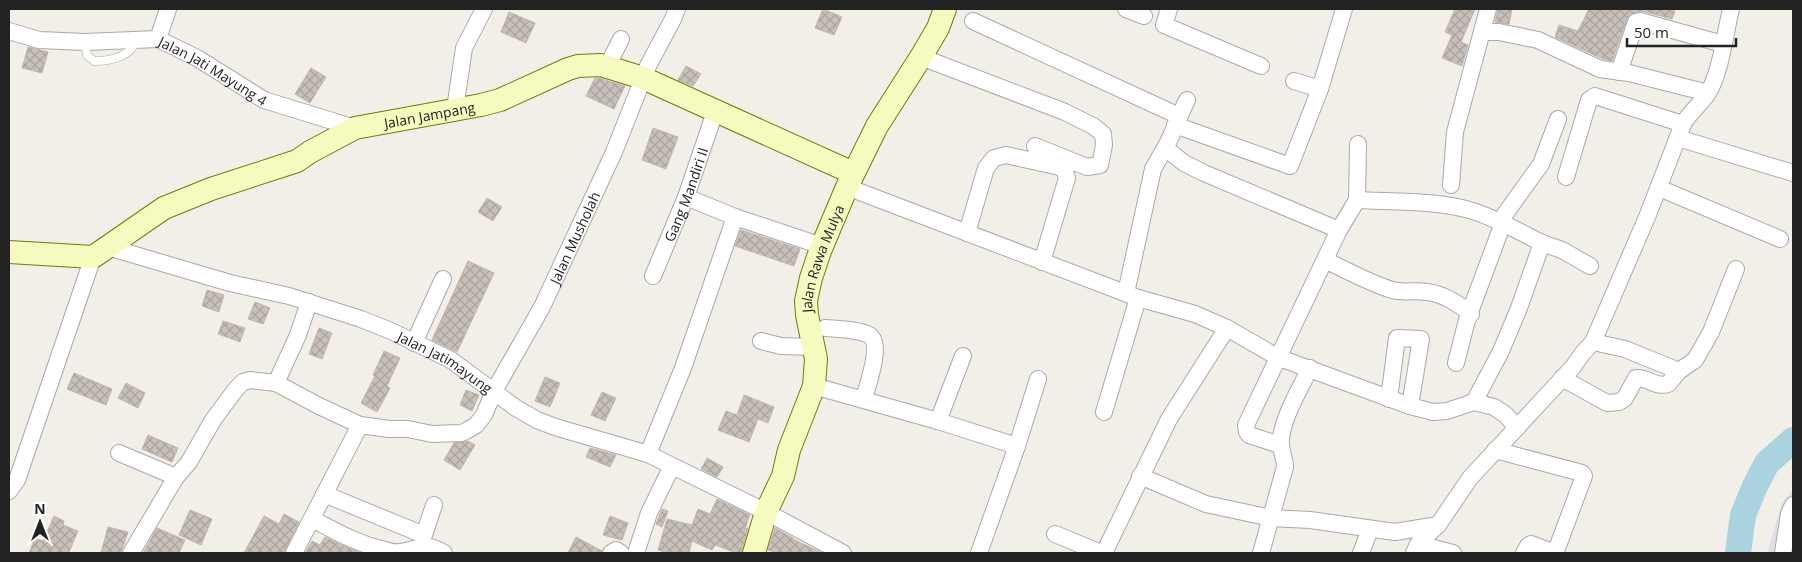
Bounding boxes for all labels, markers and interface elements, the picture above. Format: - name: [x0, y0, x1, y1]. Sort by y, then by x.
- scale bar: [1627, 15, 1736, 47]
- text: 50 m: [1634, 22, 1669, 42]
- street label: Jalan Jati Mayung 4: [154, 31, 271, 109]
- street label: Jalan Jampang: [380, 97, 477, 132]
- street label: Gang Mandiri II: [659, 145, 712, 244]
- street label: Jalan Musholah: [544, 188, 604, 289]
- street label: Jalan Rawa Mulya: [797, 201, 848, 315]
- street label: Jalan Jatimayung: [393, 325, 497, 397]
- north arrow: [15, 497, 65, 547]
- text: N: [34, 499, 46, 518]

